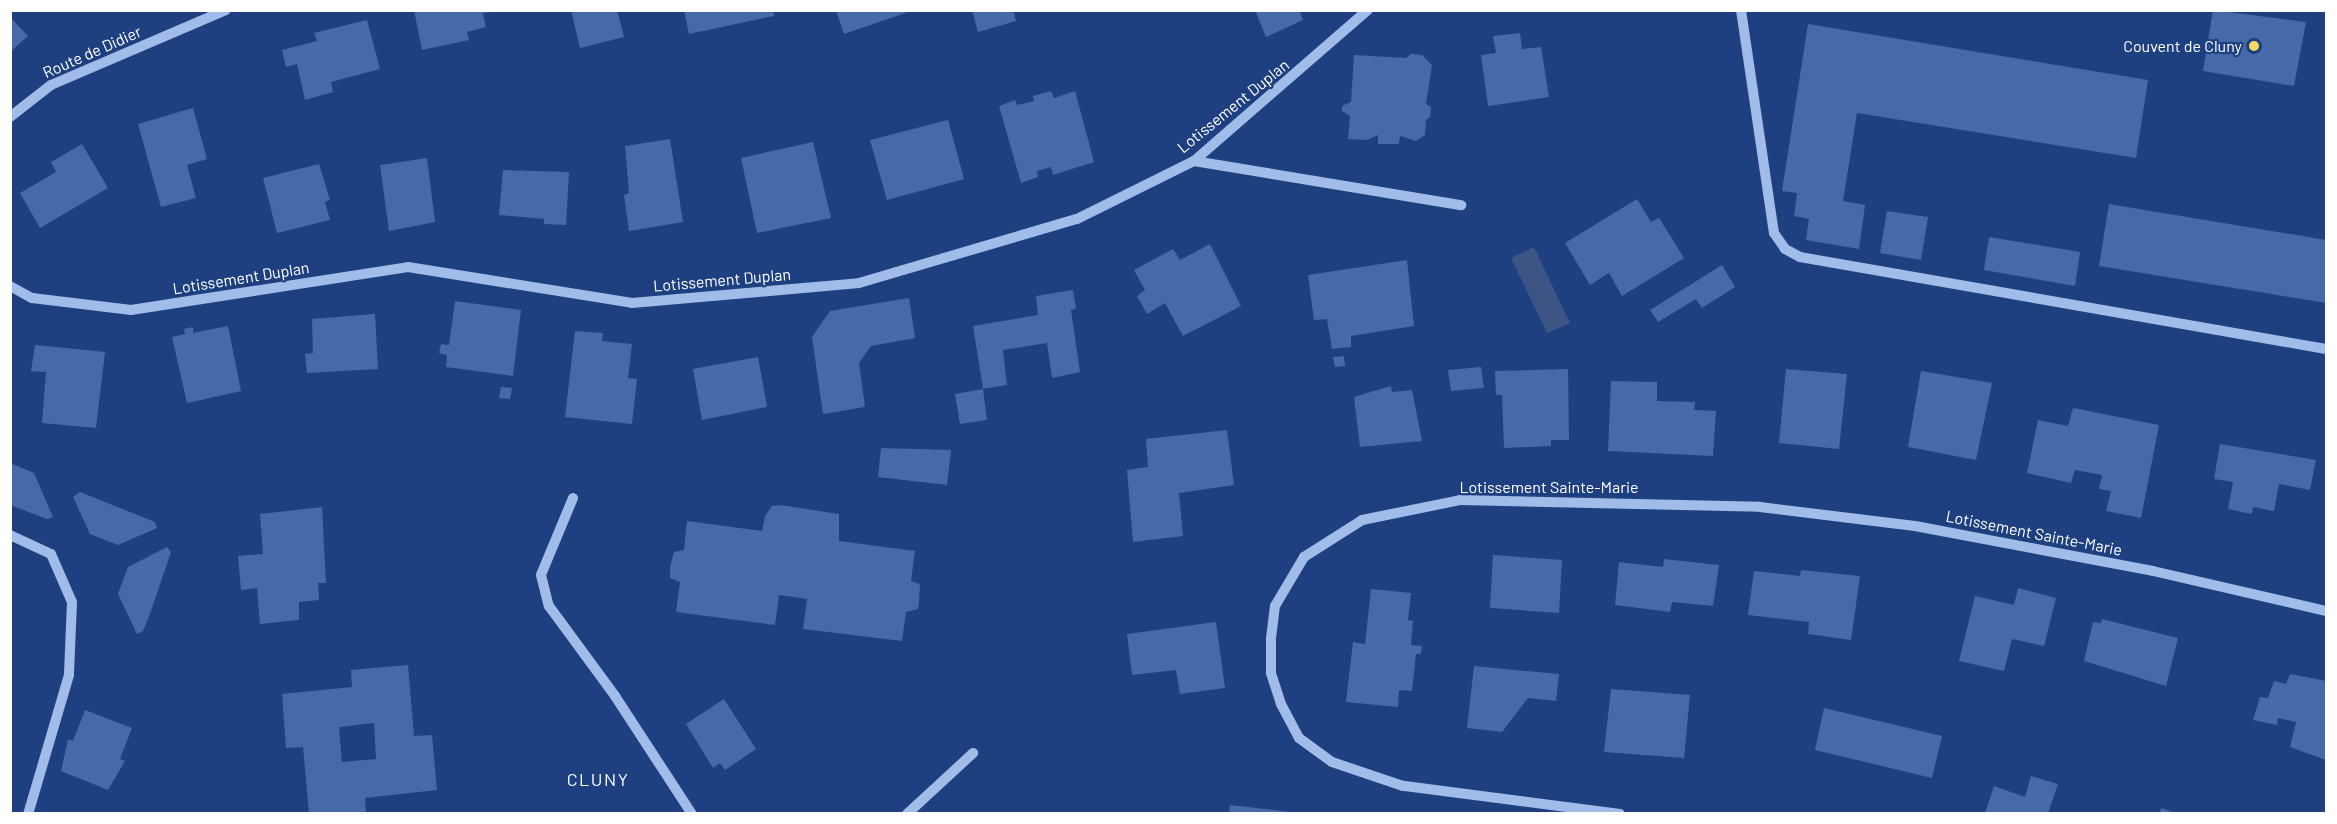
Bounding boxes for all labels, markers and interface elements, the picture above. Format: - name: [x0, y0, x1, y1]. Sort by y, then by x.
- street label: Route de Didier: [40, 22, 144, 82]
- place label: Couvent de Cluny: [2123, 36, 2242, 56]
- marker: Couvent de Cluny: [2247, 39, 2261, 53]
- street label: Lotissement Duplan: [1173, 55, 1293, 157]
- street label: Lotissement Duplan: [171, 258, 311, 298]
- street label: Lotissement Duplan: [652, 264, 792, 296]
- street label: Lotissement Sainte-Marie: [1459, 477, 1639, 497]
- street label: Lotissement Sainte-Marie: [1944, 506, 2124, 560]
- district label: CLUNY: [567, 768, 629, 790]

